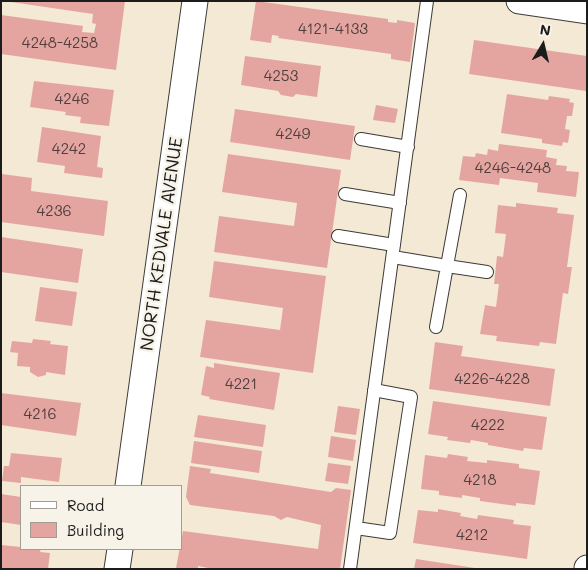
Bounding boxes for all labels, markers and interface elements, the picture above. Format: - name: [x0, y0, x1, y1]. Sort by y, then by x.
- text: N: [539, 19, 552, 40]
- house number: 4121-4133: [298, 20, 368, 38]
- north arrow: [518, 20, 568, 70]
- house number: 4248-4258: [22, 34, 98, 52]
- house number: 4253: [264, 67, 298, 85]
- house number: 4246: [54, 90, 90, 108]
- house number: 4249: [276, 125, 310, 143]
- street label: NORTH KEDVALE AVENUE: [136, 136, 188, 352]
- house number: 4242: [52, 140, 86, 158]
- house number: 4246-4248: [475, 159, 551, 177]
- house number: 4236: [36, 202, 72, 220]
- house number: 4226-4228: [454, 370, 530, 388]
- house number: 4221: [225, 375, 257, 393]
- house number: 4216: [24, 405, 56, 423]
- house number: 4222: [471, 416, 505, 434]
- house number: 4218: [464, 471, 496, 489]
- legend: [20, 485, 182, 550]
- text: Road: [67, 495, 104, 515]
- text: Building: [67, 520, 124, 540]
- house number: 4212: [456, 526, 488, 544]

